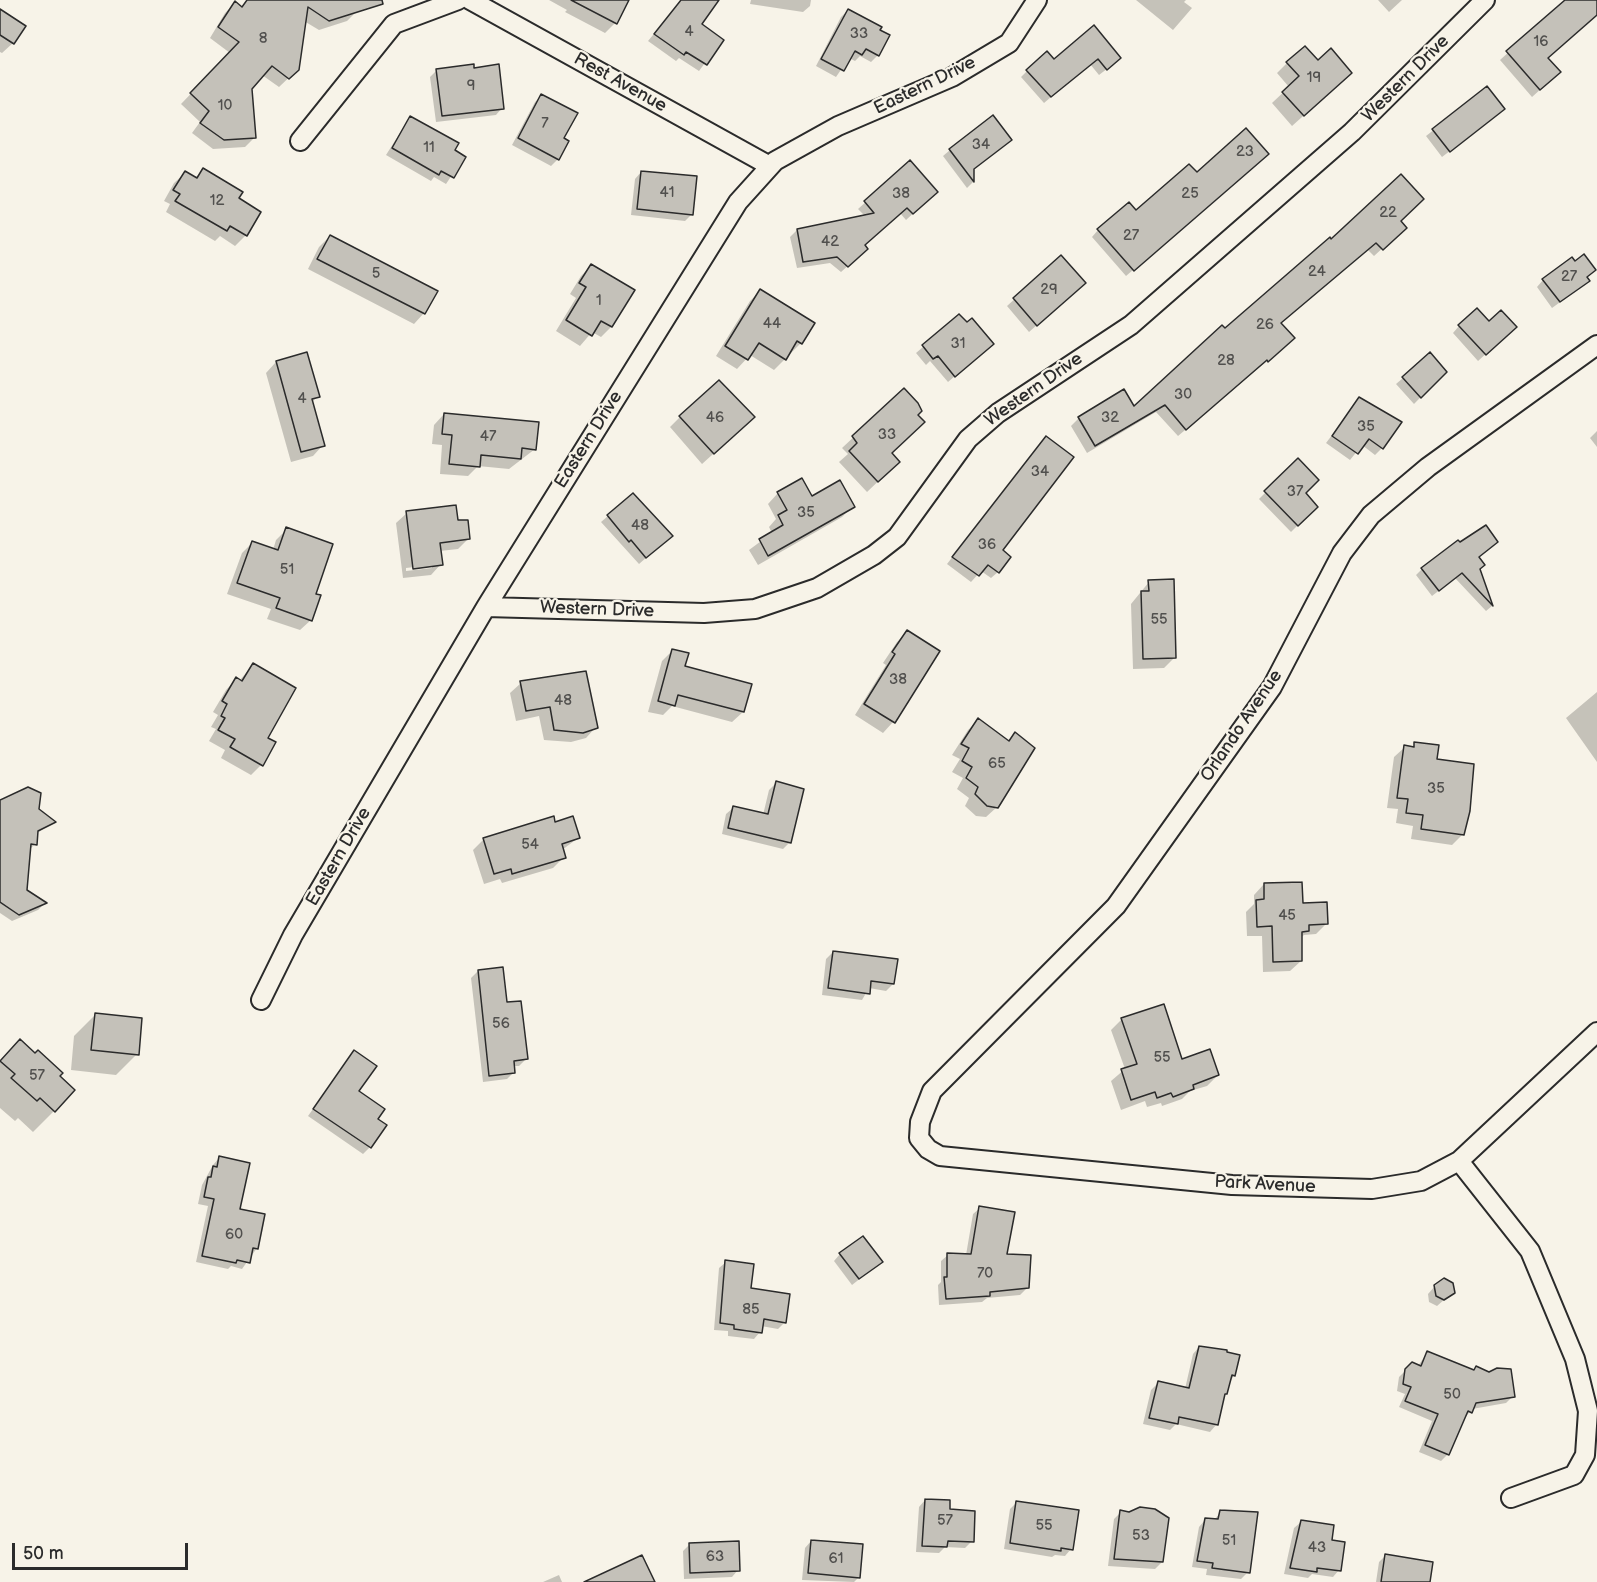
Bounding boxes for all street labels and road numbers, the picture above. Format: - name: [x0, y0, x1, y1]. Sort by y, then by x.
- street label: Western Drive: [1358, 31, 1454, 127]
- street label: Rest Avenue: [570, 49, 670, 117]
- street label: Eastern Drive: [871, 52, 979, 120]
- street label: Western Drive: [981, 348, 1087, 432]
- street label: Eastern Drive: [551, 387, 627, 493]
- street label: Western Drive: [539, 597, 655, 623]
- street label: Orlando Avenue: [1197, 666, 1287, 786]
- street label: Eastern Drive: [302, 804, 376, 910]
- street label: Park Avenue: [1214, 1172, 1316, 1198]

